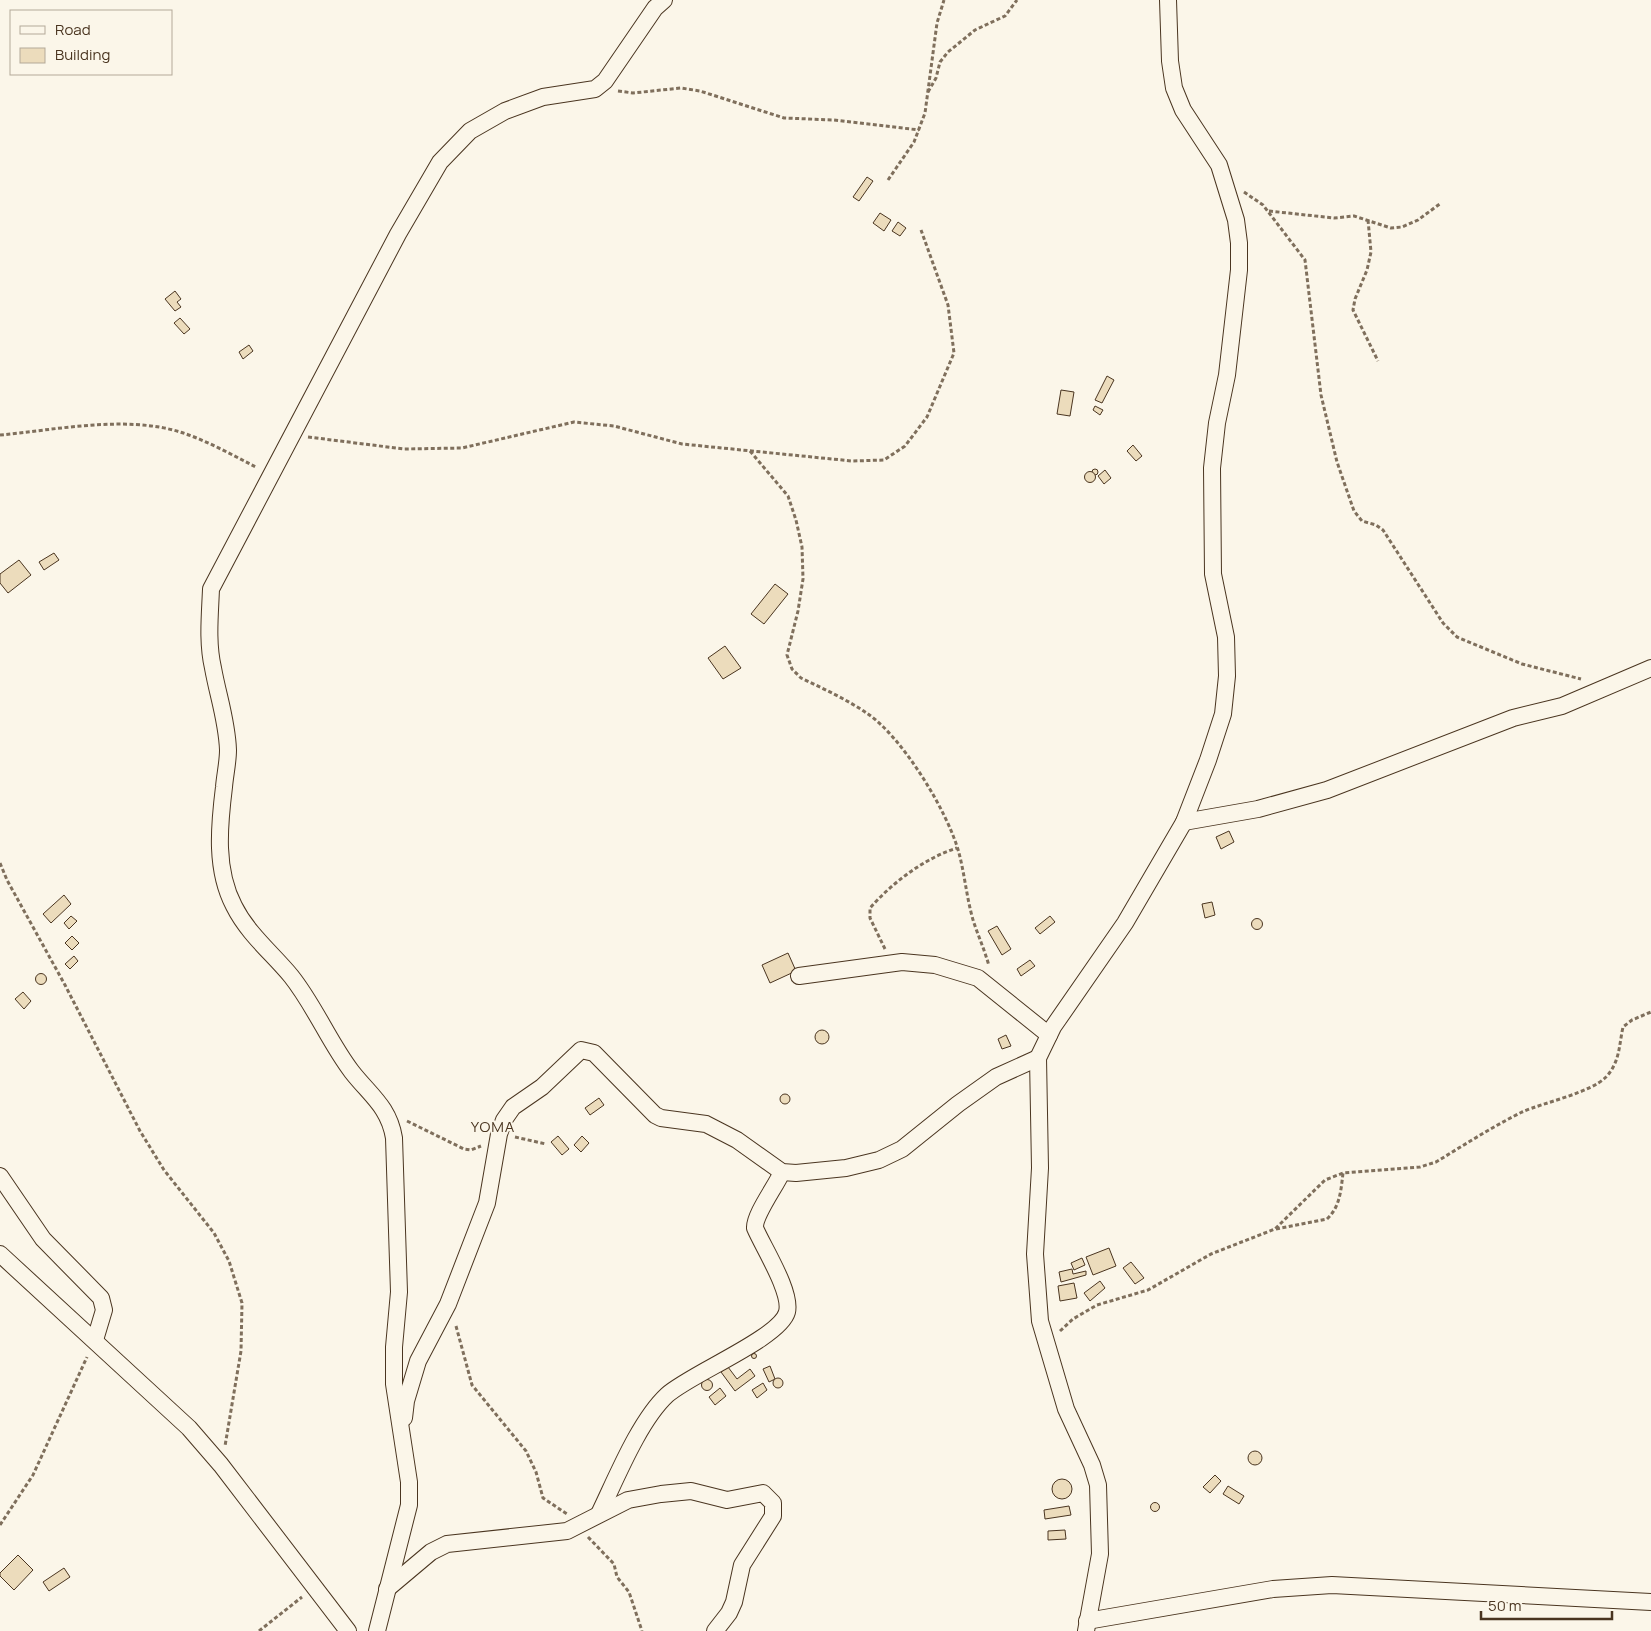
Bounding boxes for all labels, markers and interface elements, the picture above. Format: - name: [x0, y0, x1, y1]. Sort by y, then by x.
- legend: [10, 10, 172, 75]
- text: Road: [55, 19, 91, 40]
- text: Building: [55, 44, 110, 65]
- district label: YOMA: [471, 1116, 515, 1137]
- scale bar: [1481, 1588, 1612, 1620]
- text: 50 m: [1488, 1595, 1522, 1616]

